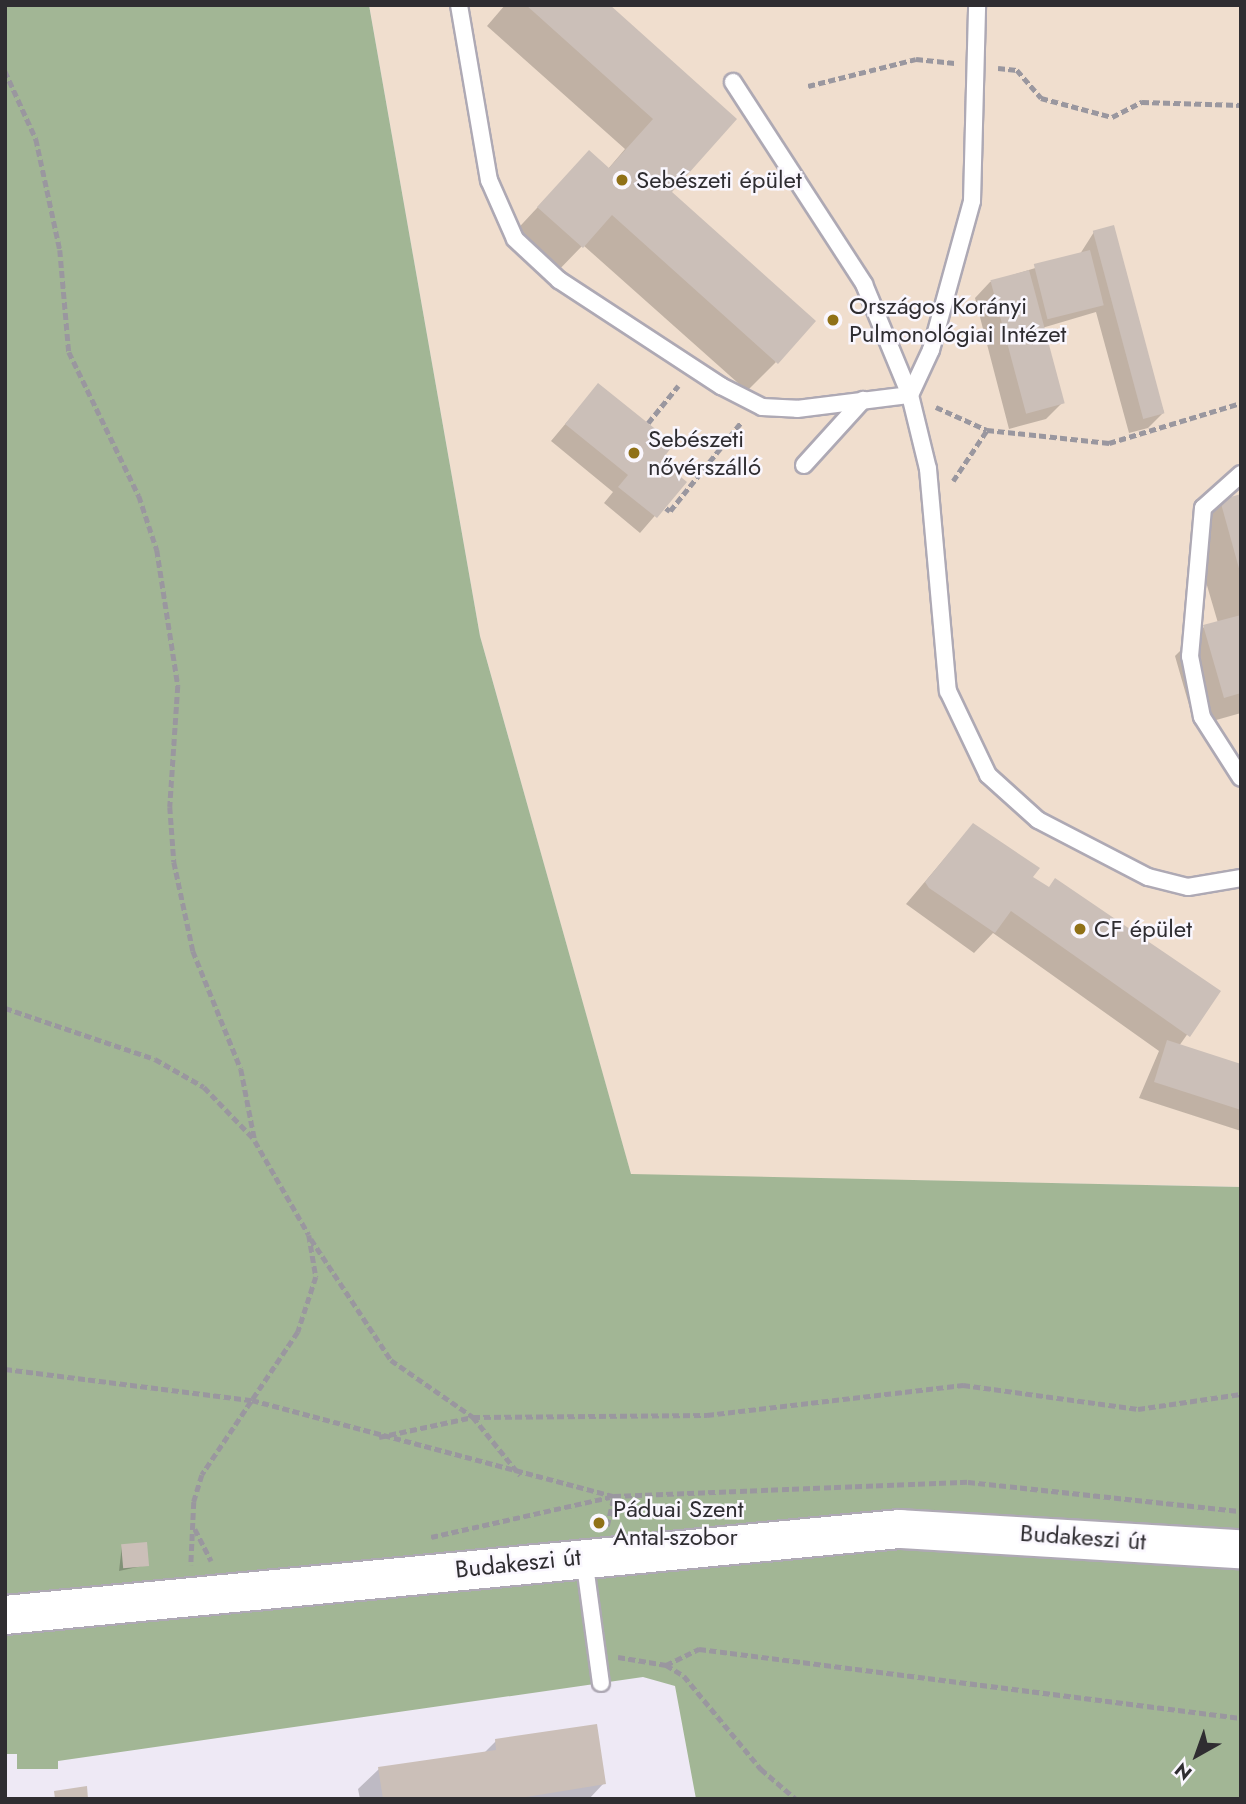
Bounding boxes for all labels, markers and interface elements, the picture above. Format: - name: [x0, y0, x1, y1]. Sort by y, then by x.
- place label: Sebészeti épület: [636, 166, 802, 194]
- marker: Sebészeti épület: [614, 172, 630, 188]
- place label: Országos Korányi Pulmonológiai Intézet: [849, 292, 1066, 348]
- marker: Országos Korányi Pulmonológiai Intézet: [823, 310, 843, 330]
- place label: Sebészeti nővérszálló: [648, 425, 761, 481]
- marker: Sebészeti nővérszálló: [626, 445, 642, 461]
- place label: CF épület: [1094, 915, 1192, 943]
- marker: CF épület: [1072, 921, 1088, 937]
- place label: Páduai Szent Antal-szobor: [613, 1495, 744, 1551]
- marker: Páduai Szent Antal-szobor: [591, 1515, 607, 1531]
- street label: Budakeszi út: [1019, 1518, 1147, 1556]
- street label: Budakeszi út: [454, 1542, 582, 1584]
- north arrow: [1162, 1720, 1232, 1790]
- text: N: [1169, 1756, 1198, 1787]

